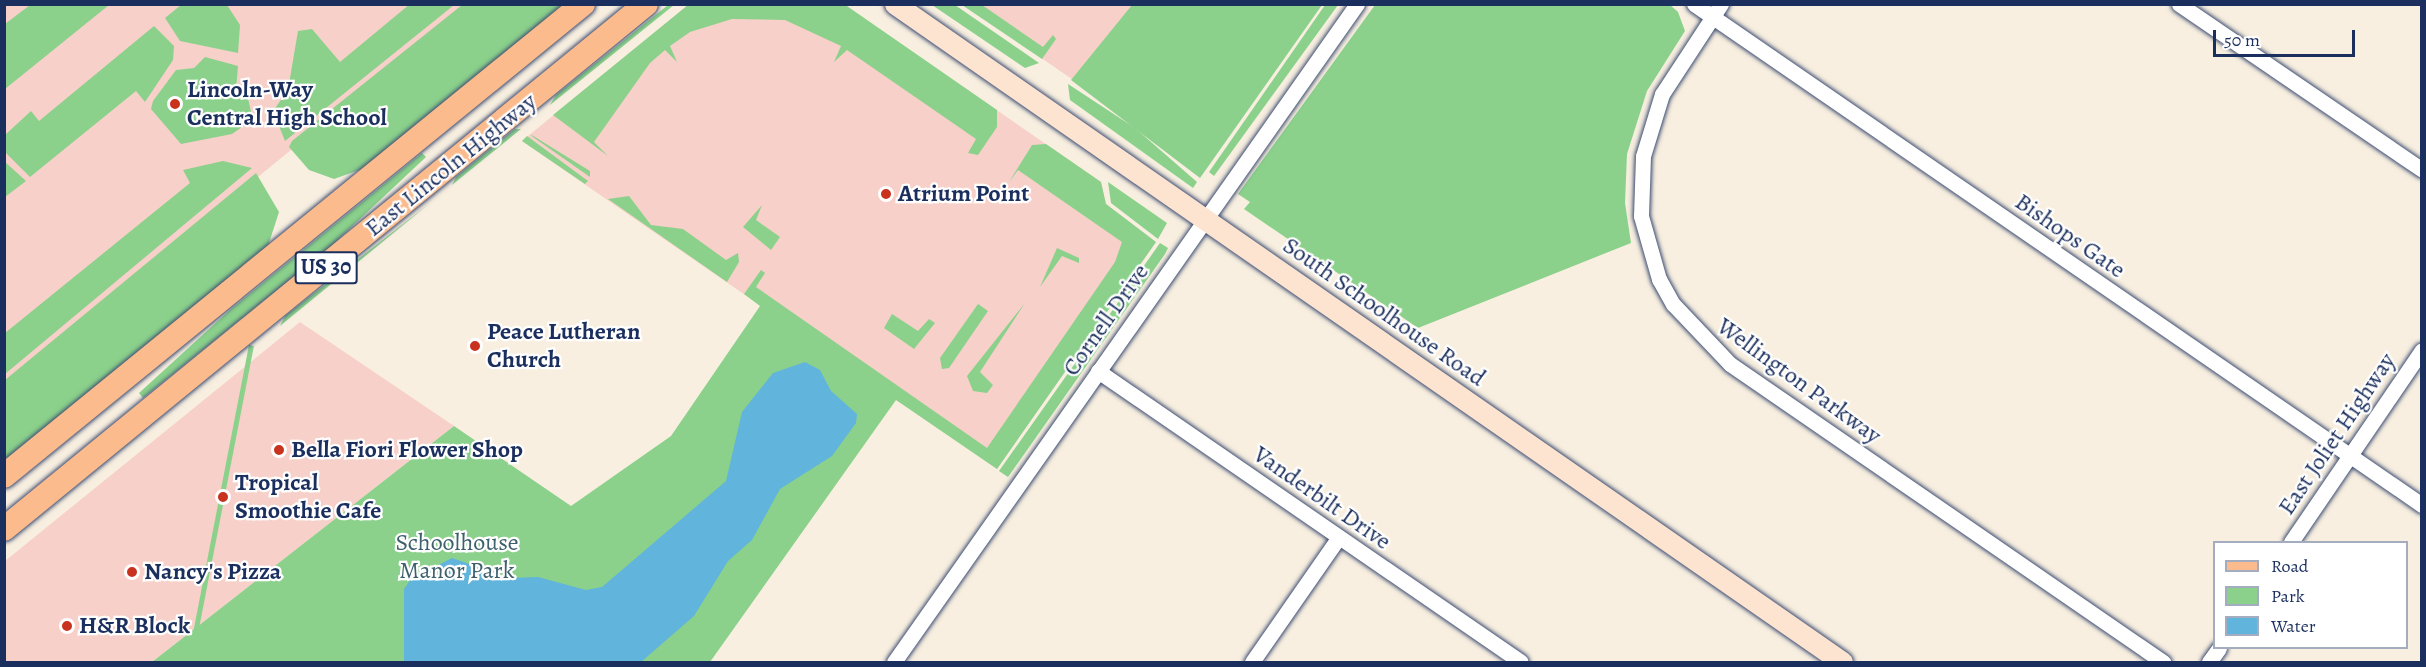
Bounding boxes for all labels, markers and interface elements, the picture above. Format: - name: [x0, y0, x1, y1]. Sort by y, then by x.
- scale bar: [2216, 18, 2358, 56]
- text: 50 m: [2224, 28, 2260, 52]
- place label: Lincoln-Way Central High School: [187, 76, 387, 132]
- street label: East Lincoln Highway: [360, 87, 542, 243]
- marker: Lincoln-Way Central High School: [168, 97, 182, 111]
- place label: Atrium Point: [898, 180, 1029, 208]
- marker: Atrium Point: [879, 187, 893, 201]
- street label: Bishops Gate: [2009, 188, 2131, 284]
- street label: South Schoolhouse Road: [1277, 231, 1491, 393]
- road number: US 30: [294, 249, 358, 287]
- street label: Cornell Drive: [1057, 259, 1155, 381]
- street label: Wellington Parkway: [1711, 312, 1887, 450]
- place label: Peace Lutheran Church: [487, 318, 641, 374]
- marker: Peace Lutheran Church: [468, 339, 482, 353]
- street label: East Joliet Highway: [2272, 348, 2402, 520]
- place label: Bella Fiori Flower Shop: [291, 436, 523, 464]
- street label: Vanderbilt Drive: [1248, 440, 1396, 556]
- marker: Bella Fiori Flower Shop: [272, 443, 286, 457]
- place label: Tropical Smoothie Cafe: [235, 469, 381, 525]
- marker: Tropical Smoothie Cafe: [216, 490, 230, 504]
- park label: Schoolhouse Manor Park: [395, 529, 519, 585]
- legend: [2213, 541, 2408, 649]
- text: Road: [2271, 554, 2308, 578]
- place label: Nancy's Pizza: [144, 558, 281, 586]
- marker: Nancy's Pizza: [125, 565, 139, 579]
- text: Park: [2271, 584, 2305, 608]
- place label: H&R Block: [79, 612, 190, 640]
- text: Water: [2271, 614, 2316, 638]
- marker: H&R Block: [60, 619, 74, 633]

